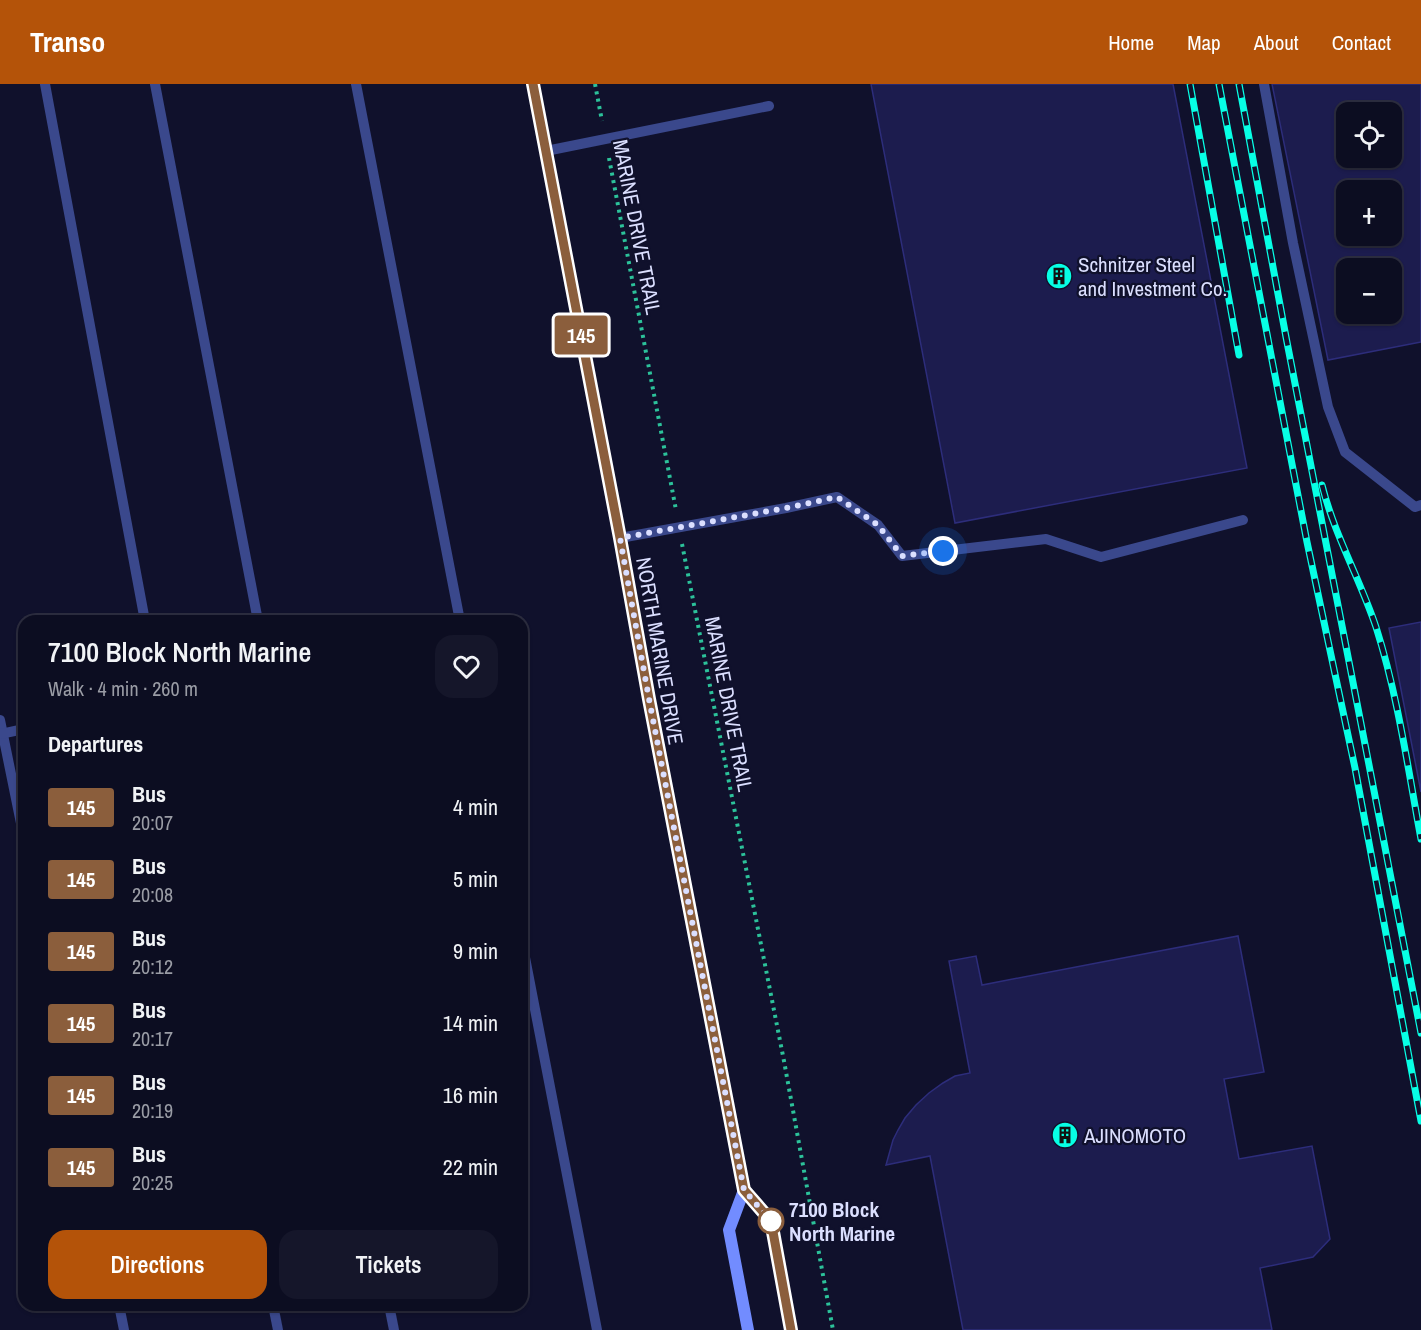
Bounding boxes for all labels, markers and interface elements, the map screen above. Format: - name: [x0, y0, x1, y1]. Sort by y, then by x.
- text: Transo: [30, 23, 105, 61]
- text: Home: [1108, 28, 1154, 57]
- text: Map: [1187, 28, 1221, 57]
- text: About: [1254, 28, 1299, 57]
- text: Contact: [1332, 28, 1391, 57]
- map controls: [1336, 102, 1402, 324]
- button: locate: [1336, 102, 1402, 168]
- street label: MARINE DRIVE TRAIL: [606, 137, 668, 317]
- button: +: [1336, 180, 1402, 246]
- place label: Schnitzer Steel and Investment Co.: [1078, 250, 1227, 303]
- button: −: [1336, 258, 1402, 324]
- building icon: Schnitzer Steel and Investment Co.: [1044, 261, 1074, 291]
- line badge: 145: [546, 316, 616, 354]
- text: 145: [567, 321, 595, 350]
- your location: [928, 536, 958, 566]
- street label: NORTH MARINE DRIVE: [629, 555, 691, 747]
- street label: MARINE DRIVE TRAIL: [698, 614, 760, 794]
- text: 7100 Block North Marine: [48, 633, 311, 671]
- button: heart: [435, 635, 498, 698]
- text: Walk · 4 min · 260 m: [48, 675, 198, 702]
- text: Departures: [48, 729, 143, 759]
- text: Bus: [132, 779, 166, 809]
- text: 4 min: [453, 792, 498, 822]
- text: 145: [67, 793, 95, 822]
- text: 20:07: [132, 809, 173, 836]
- text: Bus: [132, 851, 166, 881]
- text: 5 min: [453, 864, 498, 894]
- text: 145: [67, 865, 95, 894]
- text: 20:08: [132, 881, 173, 908]
- text: Bus: [132, 923, 166, 953]
- text: 9 min: [453, 936, 498, 966]
- text: 145: [67, 937, 95, 966]
- text: 20:12: [132, 953, 173, 980]
- text: Bus: [132, 995, 166, 1025]
- text: 14 min: [443, 1008, 498, 1038]
- text: 145: [67, 1009, 95, 1038]
- text: 20:17: [132, 1025, 173, 1052]
- text: Bus: [132, 1067, 166, 1097]
- text: 16 min: [443, 1080, 498, 1110]
- text: 145: [67, 1081, 95, 1110]
- text: 20:19: [132, 1097, 173, 1124]
- building icon: AJINOMOTO: [1050, 1120, 1080, 1150]
- place label: AJINOMOTO: [1083, 1121, 1186, 1150]
- text: Bus: [132, 1139, 166, 1169]
- text: 22 min: [443, 1152, 498, 1182]
- text: 145: [67, 1153, 95, 1182]
- text: 20:25: [132, 1169, 173, 1196]
- place label: 7100 Block North Marine: [789, 1195, 895, 1248]
- marker: 7100 Block North Marine: [758, 1208, 784, 1234]
- button: Directions: [48, 1230, 267, 1299]
- button: Tickets: [279, 1230, 498, 1299]

